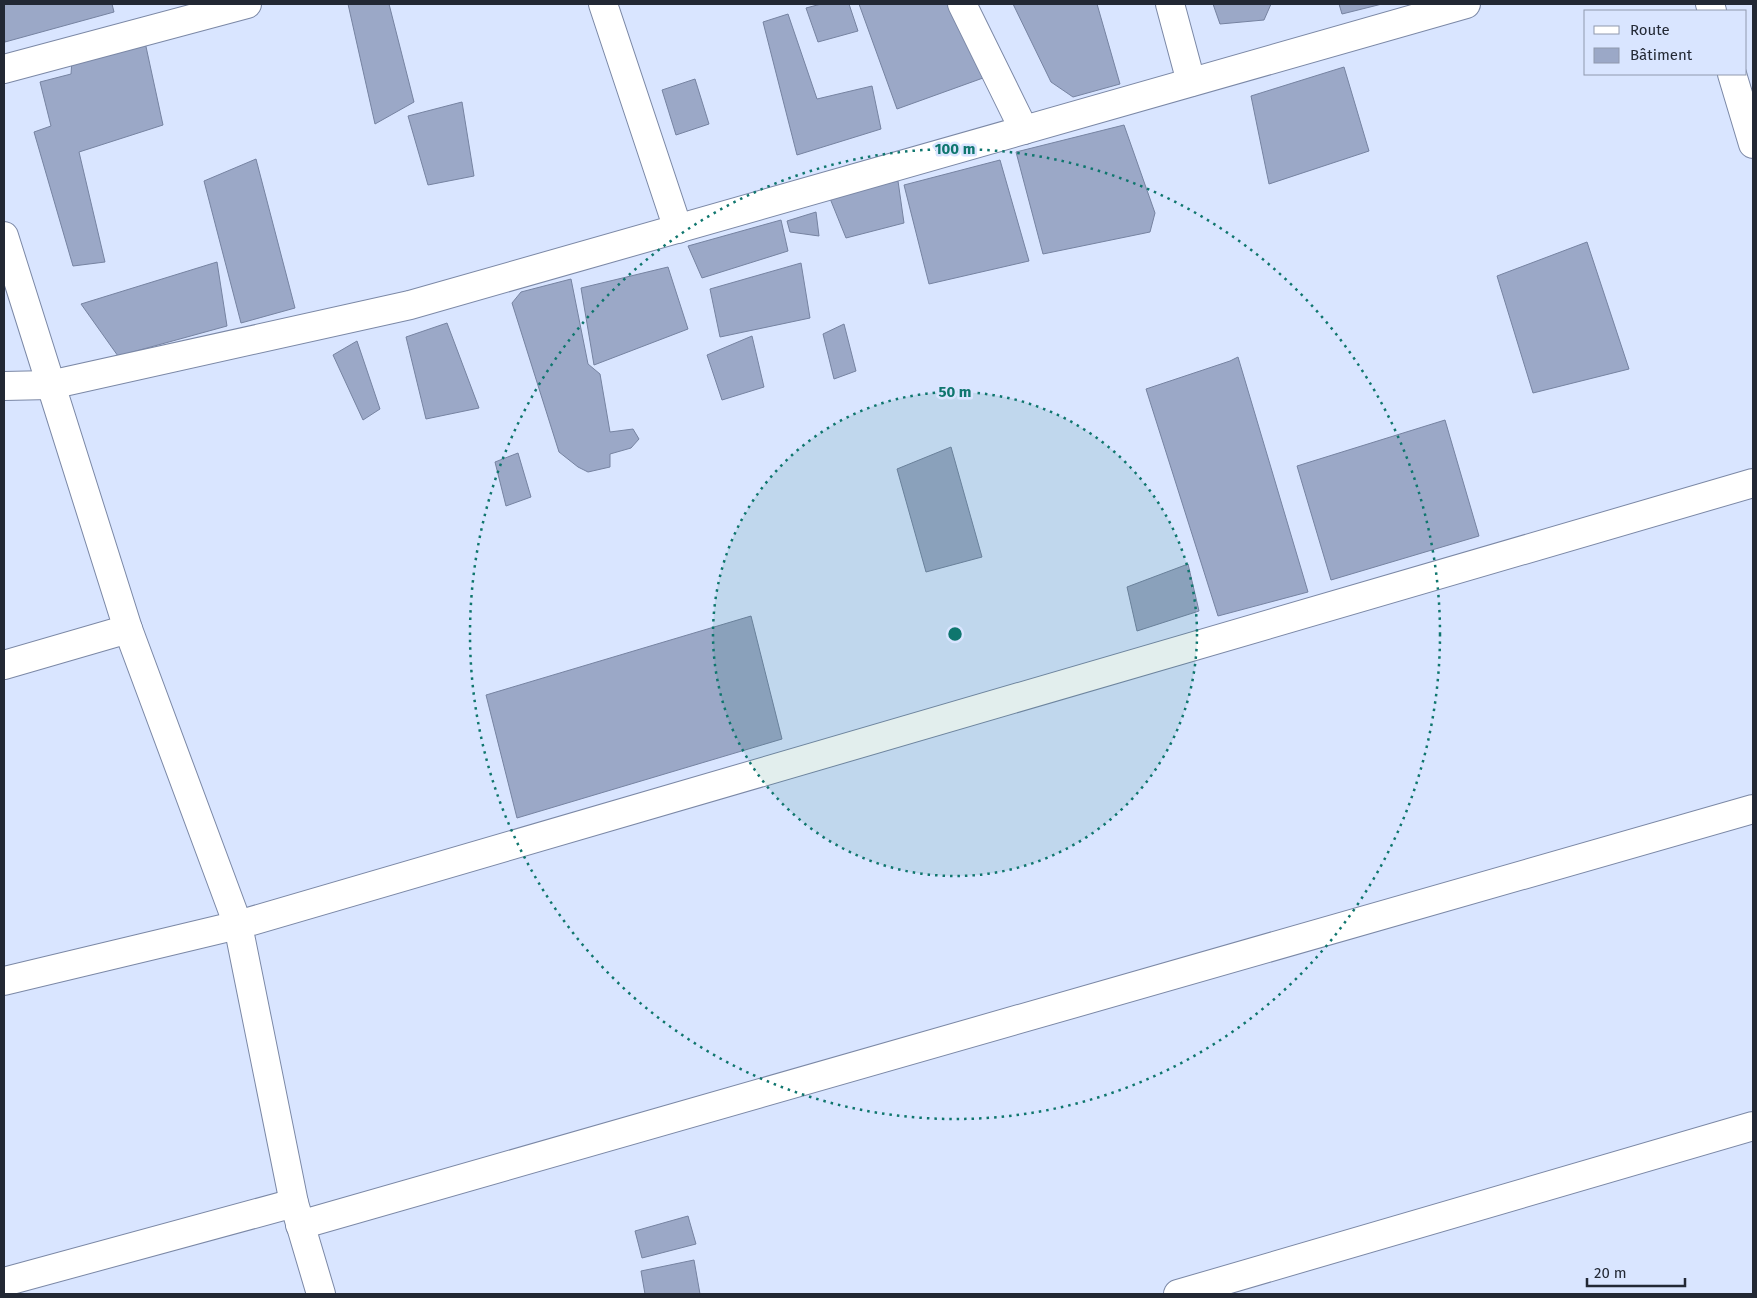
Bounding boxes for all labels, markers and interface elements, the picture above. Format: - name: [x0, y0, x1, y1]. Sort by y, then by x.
- legend: [1584, 10, 1747, 75]
- text: Route: [1630, 21, 1670, 39]
- text: Bâtiment: [1630, 46, 1693, 64]
- text: 100 m: [935, 140, 975, 158]
- text: 50 m: [938, 383, 972, 401]
- centre of rings: [946, 625, 964, 643]
- scale bar: [1587, 1256, 1684, 1288]
- text: 20 m: [1594, 1264, 1627, 1282]

